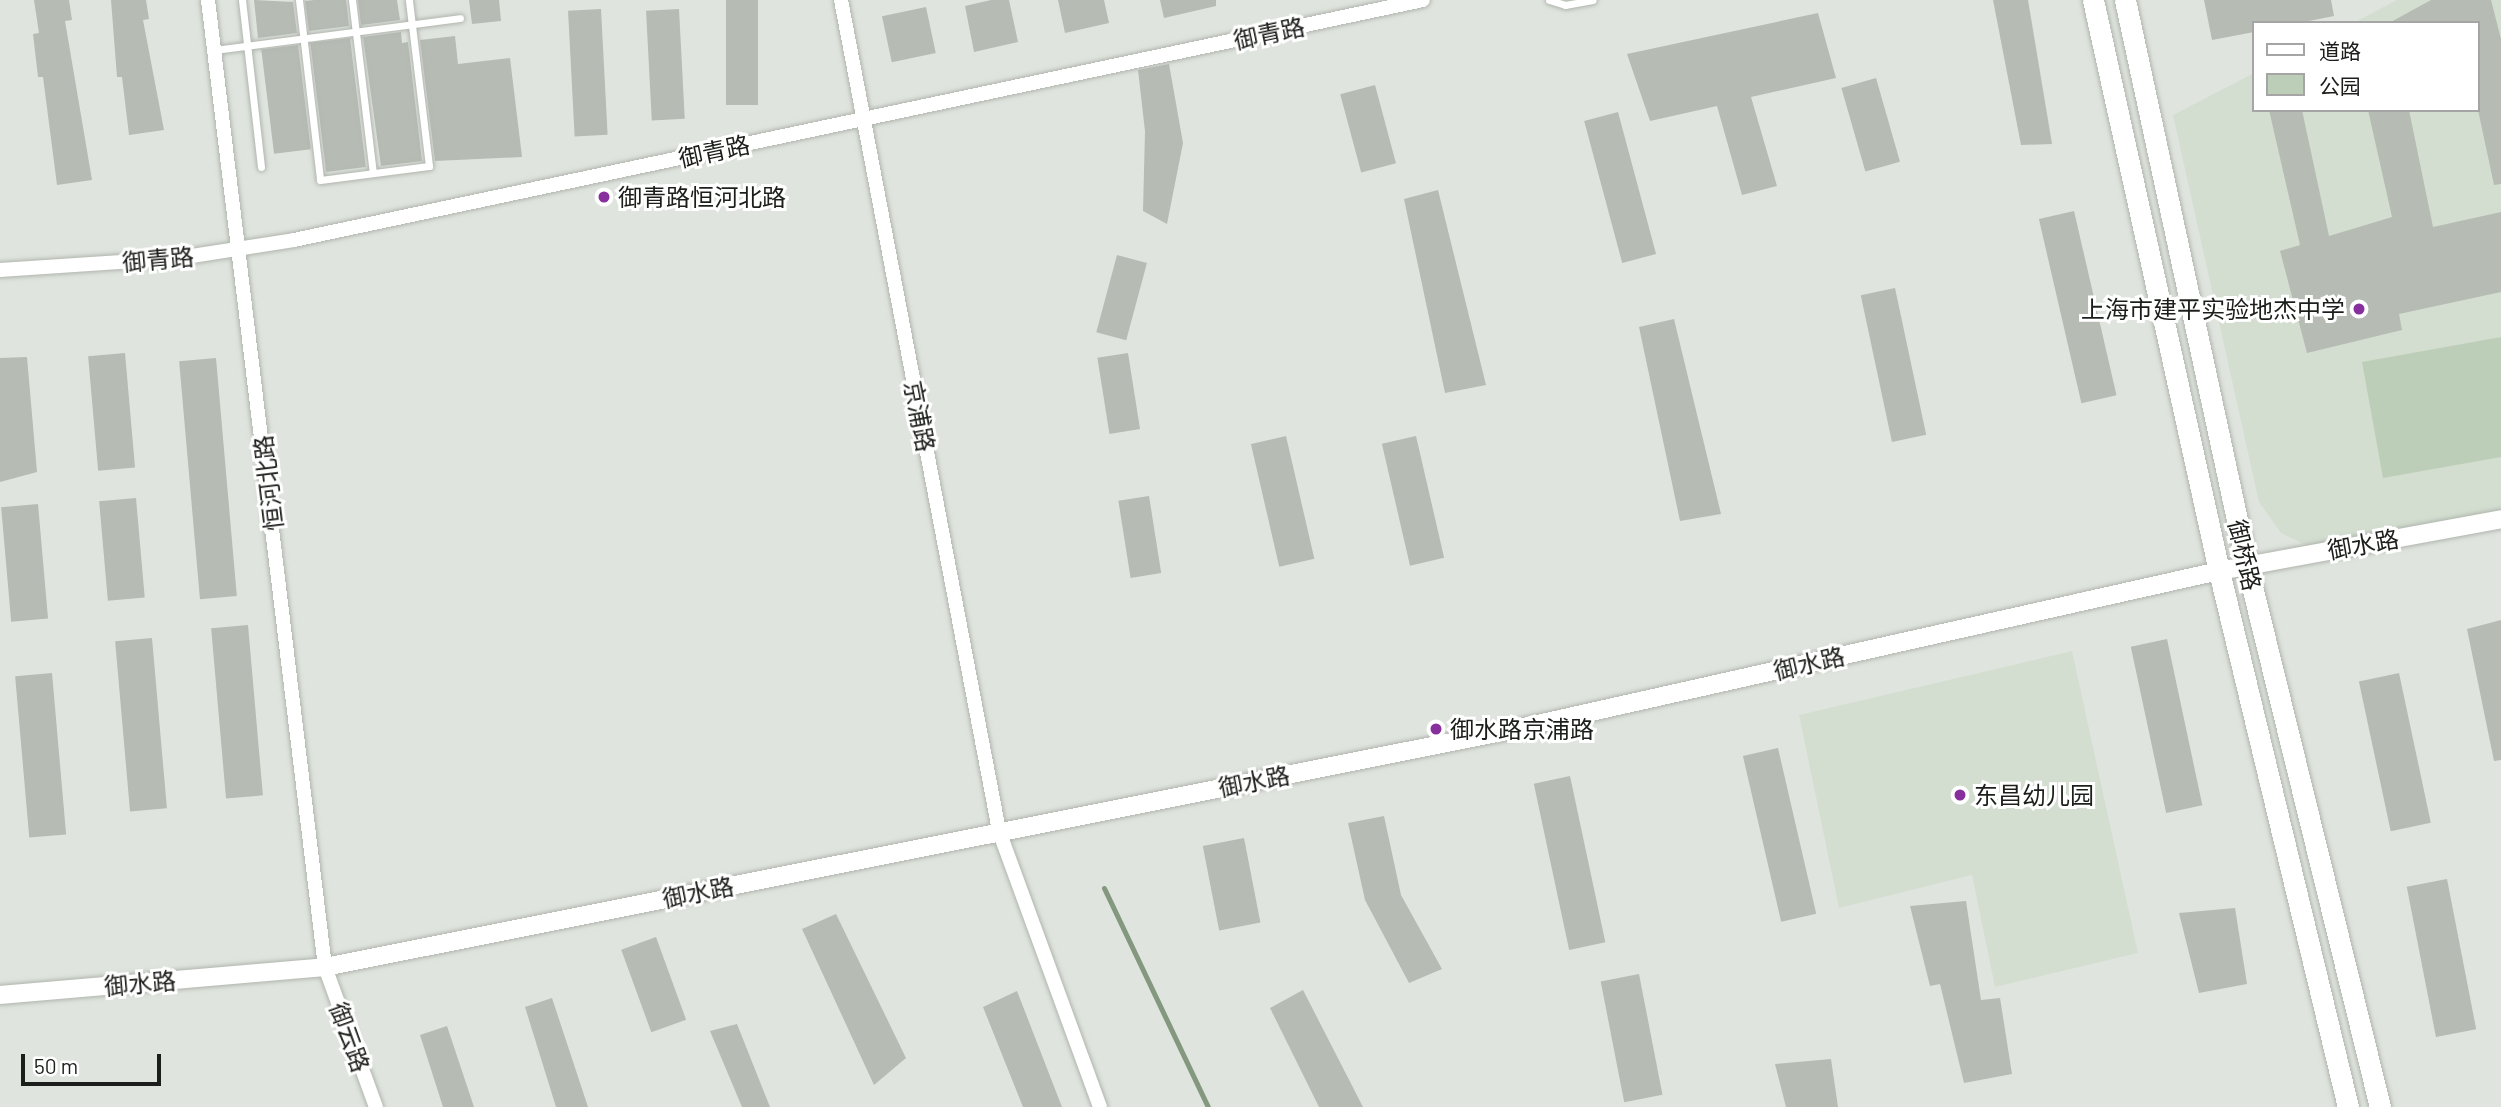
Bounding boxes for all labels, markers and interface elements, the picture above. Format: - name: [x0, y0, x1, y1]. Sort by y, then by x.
- street label: 御青路: [1231, 11, 1307, 55]
- legend: [2252, 21, 2480, 112]
- text: 道路: [2319, 38, 2361, 63]
- text: 公园: [2319, 73, 2361, 98]
- street label: 御青路: [676, 129, 752, 173]
- place label: 御青路恒河北路: [618, 183, 786, 211]
- marker: 御青路恒河北路: [596, 189, 612, 205]
- street label: 御青路: [121, 242, 195, 276]
- place label: 上海市建平实验地杰中学: [2081, 295, 2345, 323]
- marker: 上海市建平实验地杰中学: [2351, 301, 2367, 317]
- street label: 京浦路: [899, 378, 941, 454]
- street label: 恒河北路: [248, 434, 288, 532]
- street label: 御桥路: [2223, 517, 2267, 593]
- street label: 御水路: [2325, 524, 2401, 564]
- street label: 御水路: [1771, 641, 1847, 685]
- place label: 御水路京浦路: [1450, 715, 1594, 743]
- marker: 御水路京浦路: [1428, 721, 1444, 737]
- street label: 御水路: [1216, 760, 1292, 802]
- place label: 东昌幼儿园: [1974, 781, 2094, 809]
- marker: 东昌幼儿园: [1952, 787, 1968, 803]
- street label: 御水路: [660, 871, 736, 913]
- street label: 御水路: [103, 966, 177, 1000]
- street label: 御云路: [324, 998, 376, 1076]
- scale bar: [24, 1040, 164, 1084]
- text: 50 m: [34, 1053, 78, 1078]

